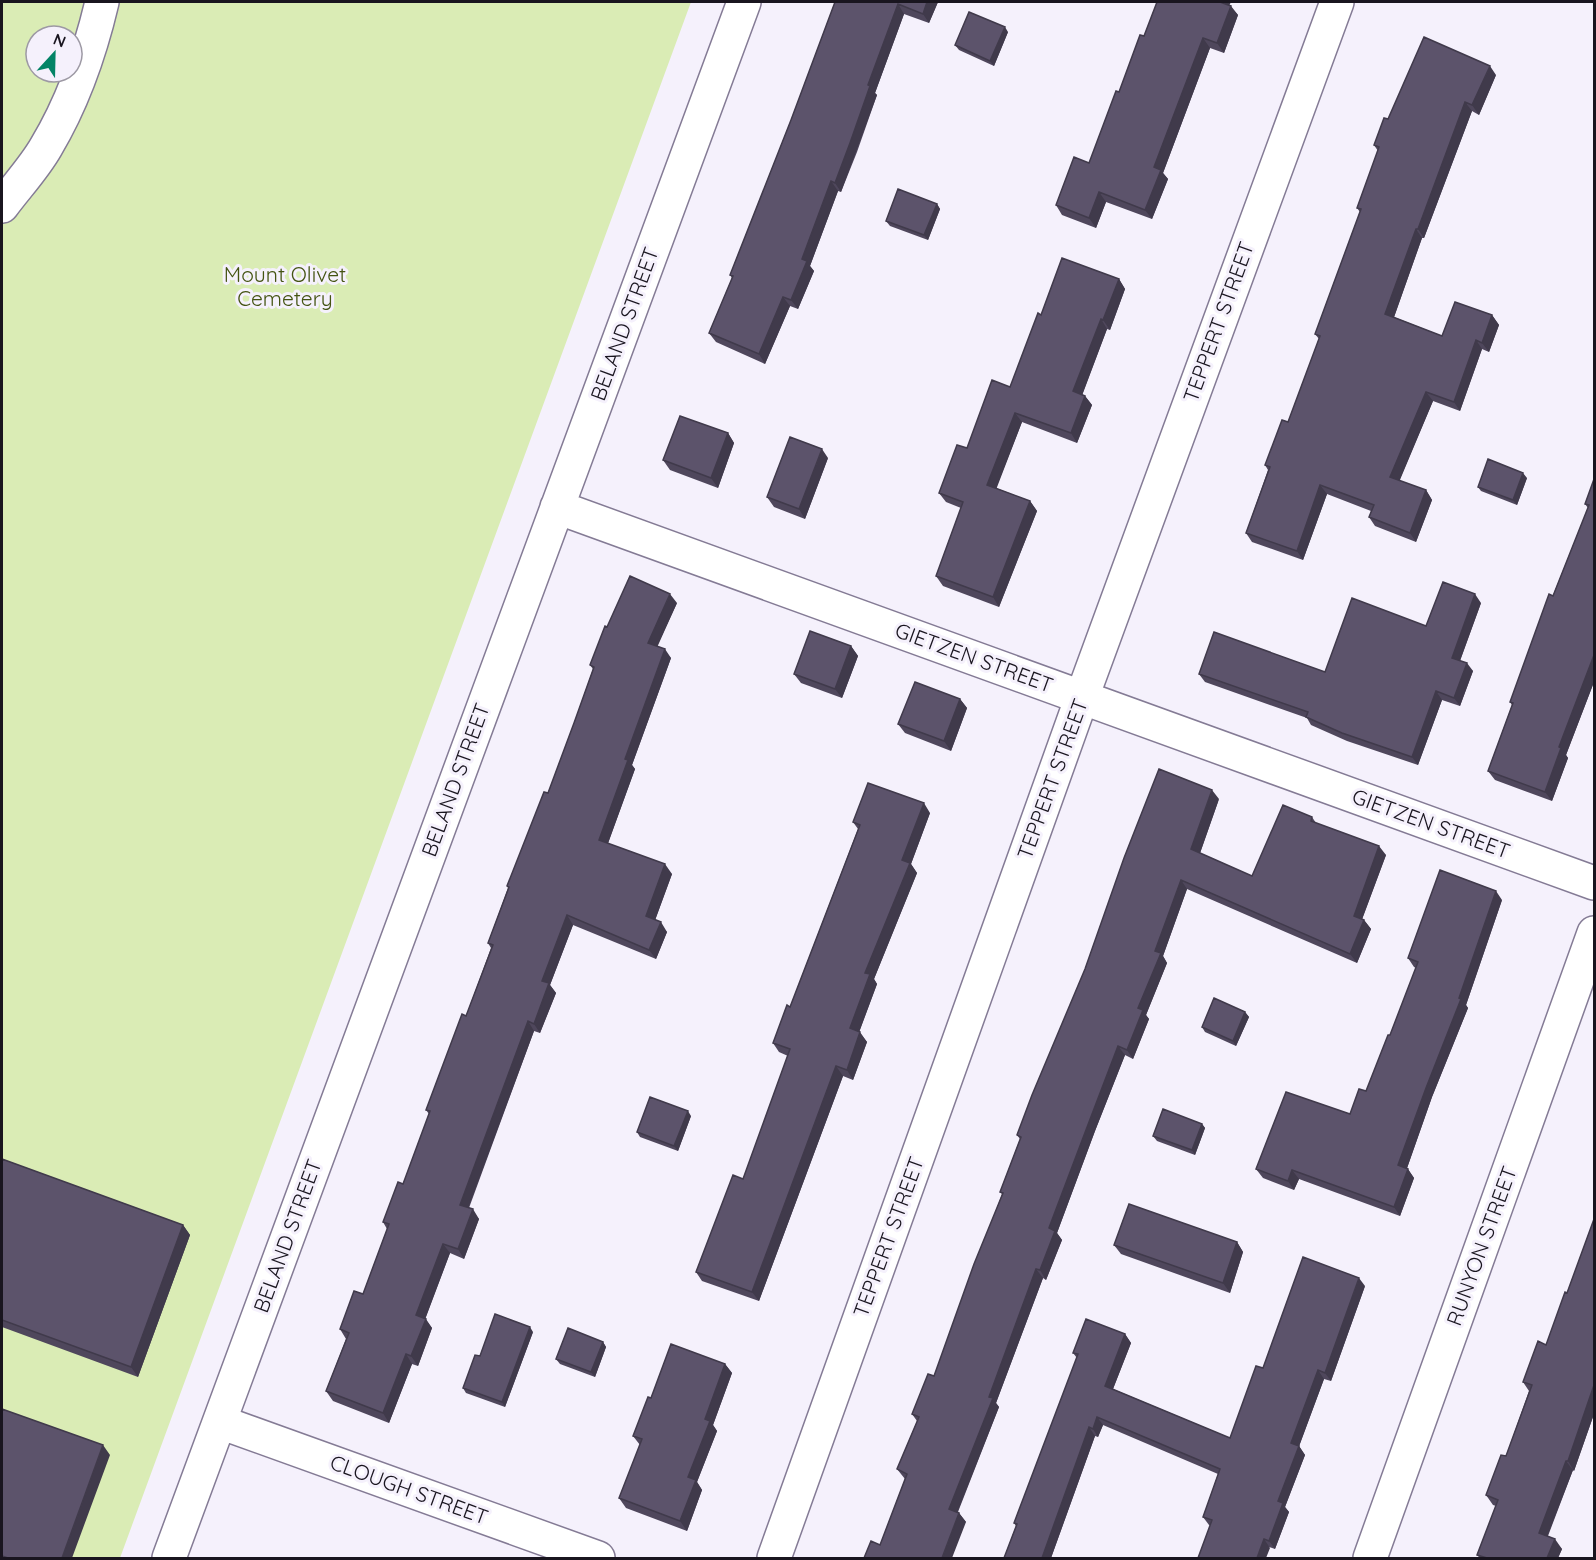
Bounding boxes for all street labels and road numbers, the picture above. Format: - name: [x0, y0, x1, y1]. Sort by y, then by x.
- street label: TEPPERT STREET: [1177, 238, 1259, 405]
- street label: BELAND STREET: [584, 243, 664, 404]
- street label: GIETZEN STREET: [892, 616, 1057, 698]
- street label: TEPPERT STREET: [1011, 695, 1093, 862]
- street label: BELAND STREET: [415, 699, 495, 860]
- street label: GIETZEN STREET: [1349, 782, 1514, 864]
- street label: TEPPERT STREET: [847, 1153, 929, 1320]
- street label: BELAND STREET: [247, 1155, 327, 1316]
- street label: RUNYON STREET: [1440, 1162, 1522, 1329]
- street label: CLOUGH STREET: [327, 1448, 492, 1530]

